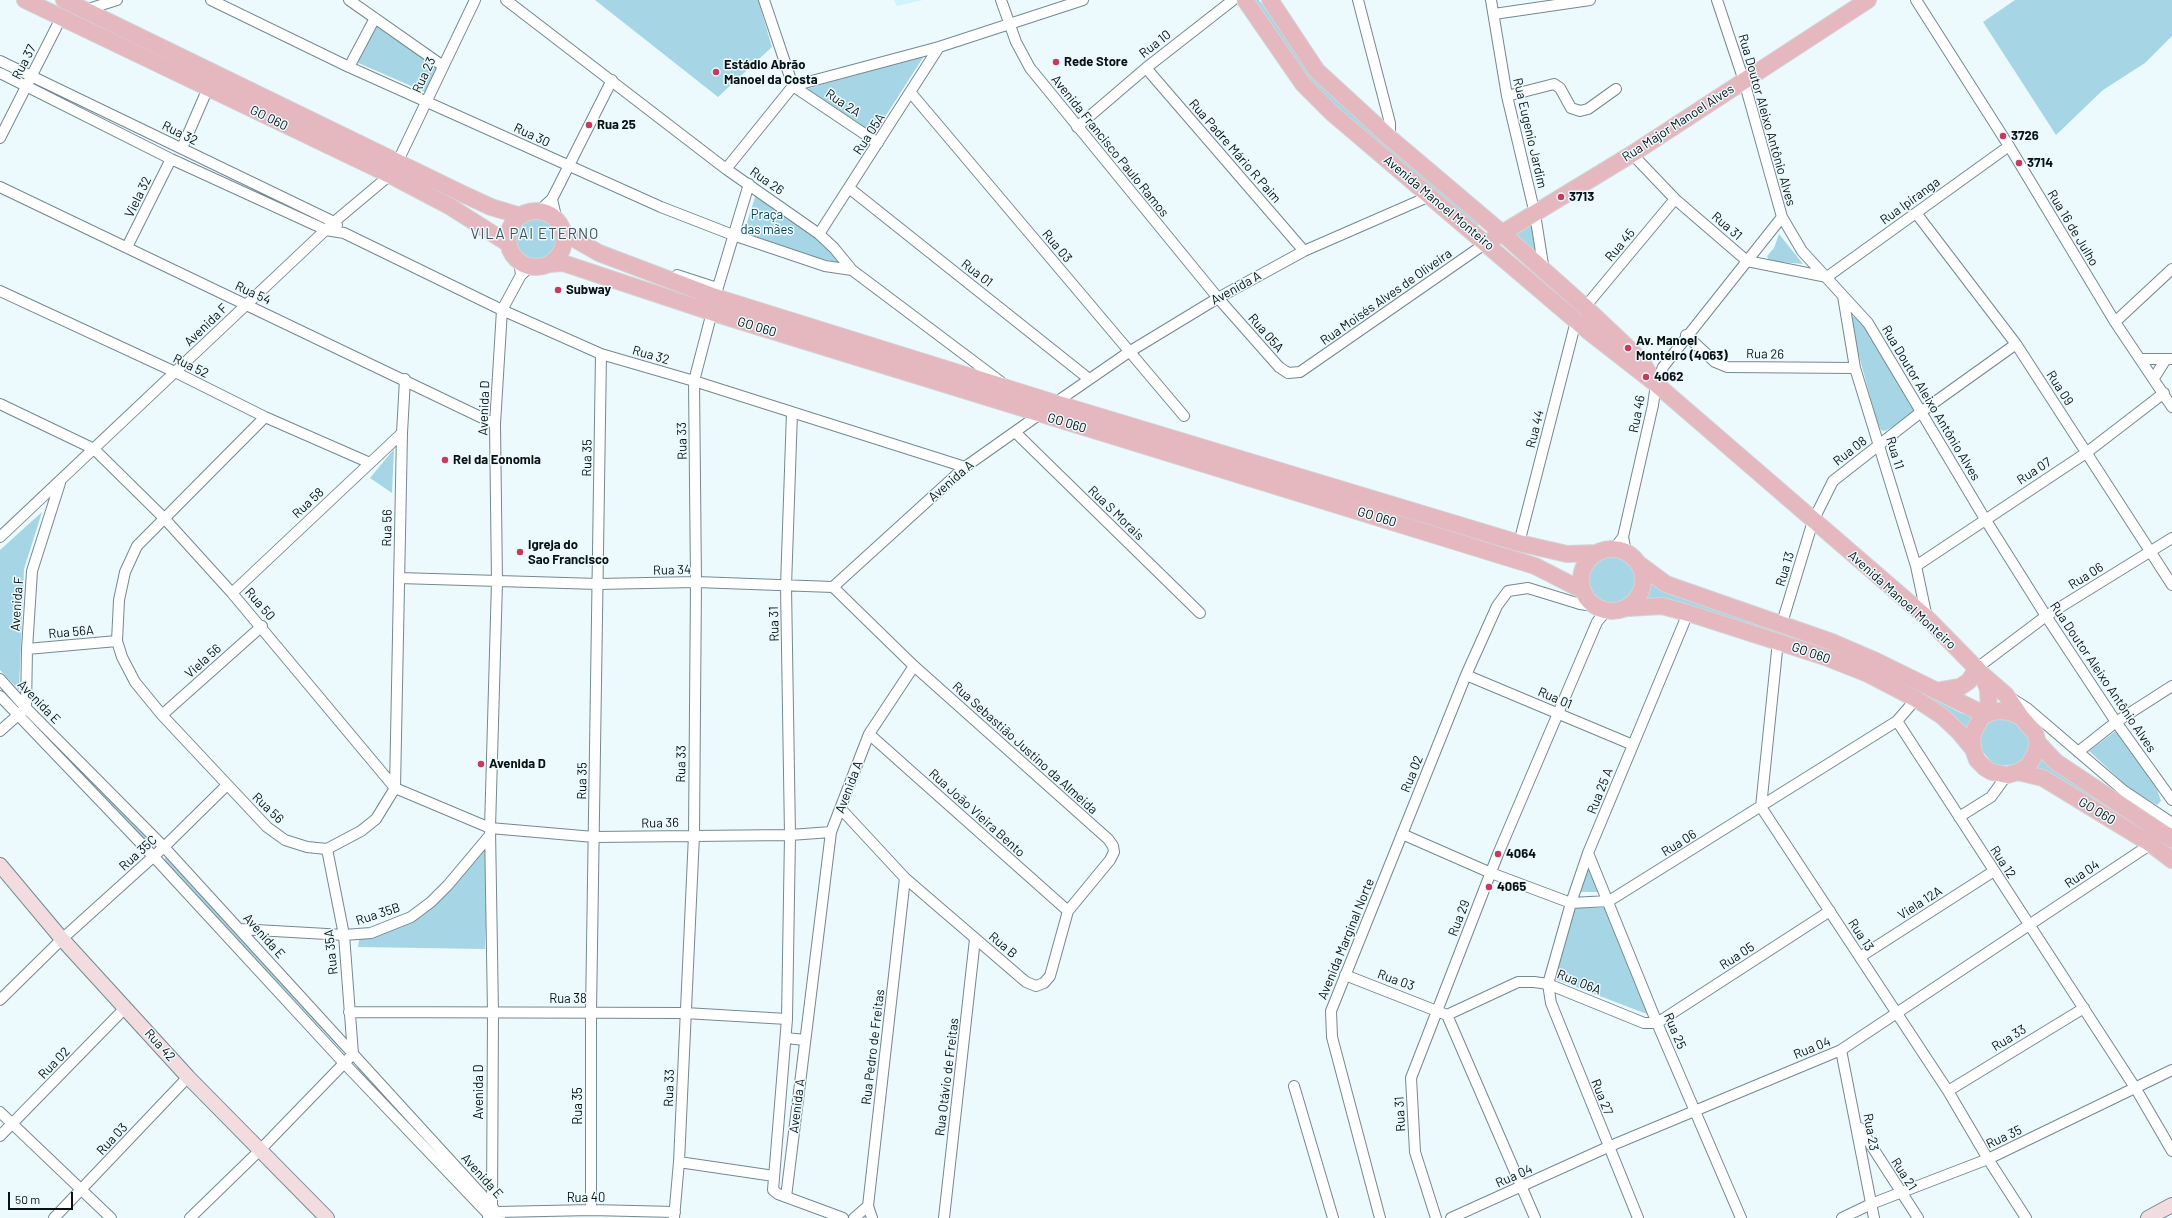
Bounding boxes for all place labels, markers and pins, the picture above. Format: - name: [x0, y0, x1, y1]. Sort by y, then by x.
- place label: Rede Store: [1064, 54, 1128, 70]
- place label: Estádio Abrão Manoel da Costa: [724, 57, 818, 88]
- marker: Rede Store: [1051, 57, 1061, 67]
- marker: Estádio Abrão Manoel da Costa: [711, 67, 721, 77]
- place label: Rua 25: [597, 117, 636, 133]
- marker: Rua 25: [584, 120, 594, 130]
- place label: 3726: [2011, 128, 2039, 144]
- marker: 3726: [1998, 131, 2008, 141]
- place label: 3714: [2027, 155, 2053, 171]
- marker: 3714: [2014, 158, 2024, 168]
- place label: 3713: [1569, 189, 1594, 205]
- marker: 3713: [1556, 192, 1566, 202]
- place label: Subway: [566, 282, 611, 298]
- marker: Subway: [553, 285, 563, 295]
- place label: Av. Manoel Monteiro (4063): [1636, 333, 1728, 364]
- marker: Av. Manoel Monteiro (4063): [1623, 343, 1633, 353]
- place label: 4062: [1654, 369, 1684, 385]
- marker: 4062: [1641, 372, 1651, 382]
- place label: Rei da Eonomia: [453, 452, 541, 468]
- marker: Rei da Eonomia: [440, 455, 450, 465]
- place label: Igreja do Sao Francisco: [528, 537, 609, 568]
- marker: Igreja do Sao Francisco: [515, 547, 525, 557]
- place label: Avenida D: [489, 756, 546, 772]
- marker: Avenida D: [476, 759, 486, 769]
- place label: 4064: [1506, 846, 1536, 862]
- marker: 4064: [1493, 849, 1503, 859]
- place label: 4065: [1497, 879, 1526, 895]
- marker: 4065: [1484, 882, 1494, 892]

